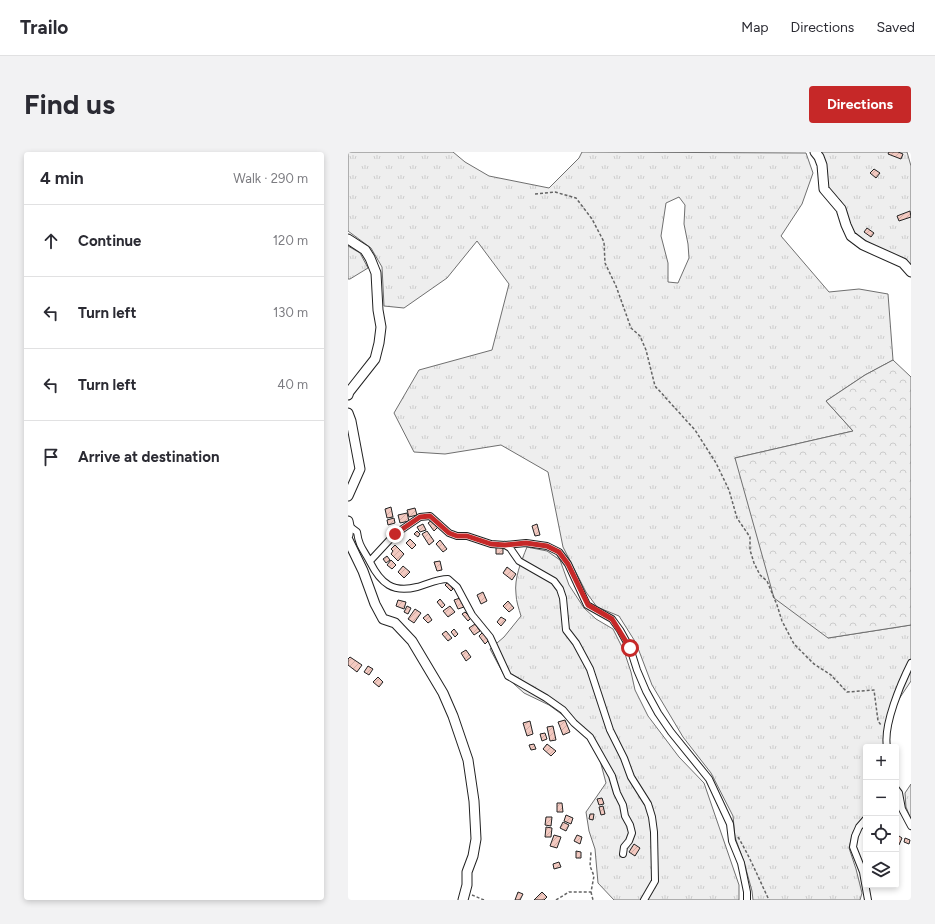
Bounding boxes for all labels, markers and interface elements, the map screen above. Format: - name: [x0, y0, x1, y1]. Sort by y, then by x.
- text: Trailo: [20, 16, 68, 39]
- text: Map: [741, 19, 769, 36]
- text: Directions: [791, 19, 854, 36]
- text: Saved: [876, 19, 915, 36]
- button: Directions: [809, 86, 911, 123]
- text: Find us: [24, 87, 115, 121]
- text: 4 min: [40, 168, 84, 188]
- text: Walk · 290 m: [233, 171, 308, 186]
- icon: ahead: [40, 230, 62, 252]
- text: Continue: [78, 232, 141, 250]
- text: 120 m: [273, 233, 308, 248]
- icon: left: [40, 302, 62, 324]
- text: Turn left: [78, 304, 136, 322]
- text: 130 m: [273, 305, 308, 320]
- icon: left: [40, 374, 62, 396]
- text: Turn left: [78, 376, 136, 394]
- text: 40 m: [277, 377, 308, 392]
- icon: arrive: [40, 446, 62, 468]
- text: Arrive at destination: [78, 448, 219, 466]
- route end: [386, 525, 404, 543]
- route start: [621, 639, 639, 657]
- map controls: [863, 744, 899, 888]
- button: +: [863, 744, 899, 780]
- button: −: [863, 780, 899, 816]
- button: locate: [863, 816, 899, 852]
- button: layers: [863, 852, 899, 888]

